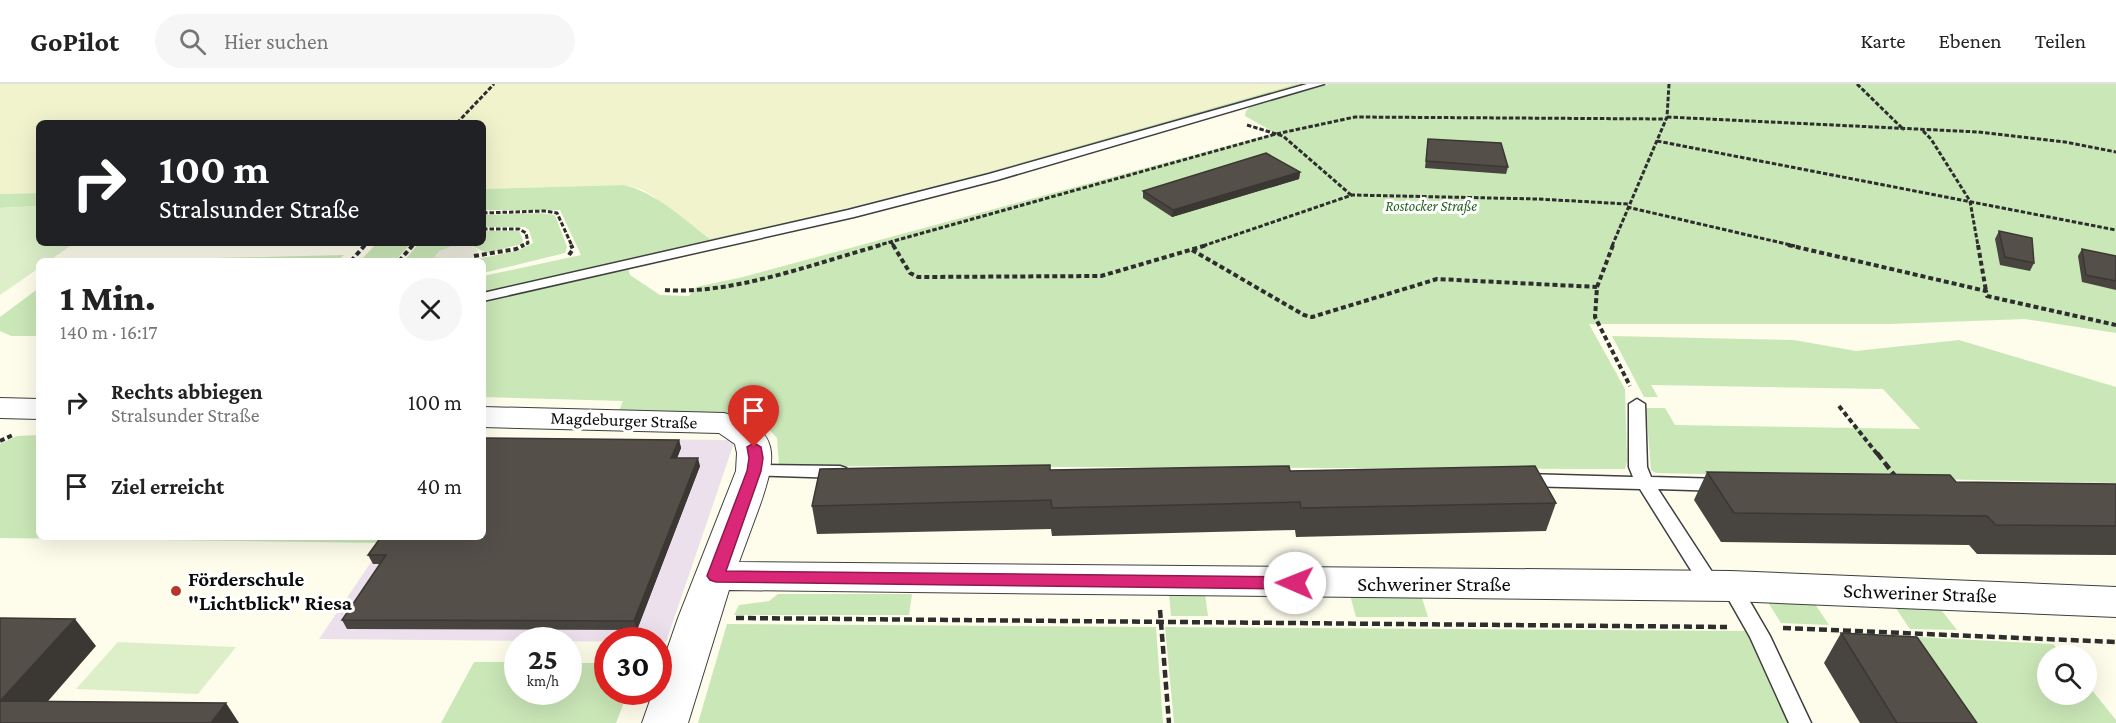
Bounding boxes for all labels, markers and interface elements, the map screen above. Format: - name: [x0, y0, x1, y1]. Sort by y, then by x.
- search box: [155, 14, 575, 68]
- icon: search: [176, 25, 209, 58]
- text: GoPilot: [30, 26, 119, 57]
- text: Hier suchen: [224, 29, 329, 54]
- text: Karte: [1860, 29, 1906, 53]
- text: Ebenen: [1939, 29, 2002, 53]
- text: Teilen: [2035, 29, 2086, 53]
- icon: right: [60, 144, 138, 222]
- text: 100 m: [159, 145, 269, 192]
- text: Stralsunder Straße: [159, 194, 359, 224]
- park label: Rostocker Straße: [1385, 198, 1477, 215]
- text: 1 Min.: [60, 278, 156, 318]
- button: close: [399, 278, 462, 341]
- text: 140 m · 16:17: [60, 321, 158, 343]
- text: Rechts abbiegen: [111, 379, 263, 404]
- pin: [728, 385, 779, 447]
- icon: right: [60, 386, 93, 419]
- text: 100 m: [408, 390, 462, 415]
- icon: arrive: [737, 394, 770, 427]
- text: Stralsunder Straße: [111, 404, 259, 426]
- street label: Magdeburger Straße: [550, 407, 698, 433]
- icon: arrive: [60, 470, 93, 503]
- text: Ziel erreicht: [111, 474, 224, 499]
- text: 40 m: [417, 474, 462, 499]
- position arrow: [1263, 551, 1327, 615]
- place label: Förderschule "Lichtblick" Riesa: [188, 567, 353, 615]
- street label: Schweriner Straße: [1357, 572, 1511, 596]
- street label: Schweriner Straße: [1843, 578, 1997, 608]
- marker: Förderschule "Lichtblick" Riesa: [169, 584, 183, 598]
- speed limit sign: 30: [594, 627, 672, 705]
- text: 25: [528, 642, 558, 675]
- map controls: [2037, 645, 2097, 705]
- button: search: [2037, 645, 2097, 705]
- text: km/h: [527, 673, 559, 689]

